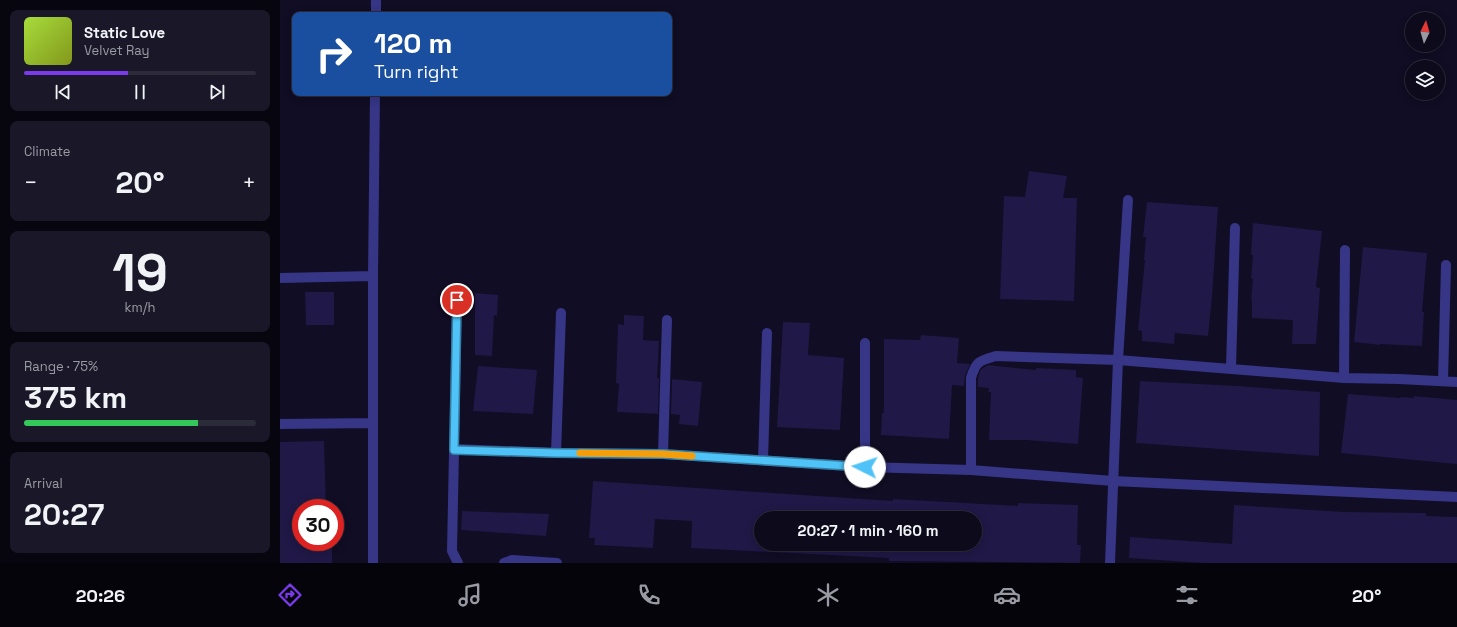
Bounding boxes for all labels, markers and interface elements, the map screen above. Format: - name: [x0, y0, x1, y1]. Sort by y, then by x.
- north arrow: [1405, 12, 1445, 52]
- map controls: [1405, 12, 1445, 100]
- text: Static Love: [84, 23, 165, 42]
- text: 120 m: [374, 25, 452, 61]
- icon: right: [308, 28, 360, 80]
- text: Velvet Ray: [84, 42, 149, 59]
- text: Turn right: [374, 60, 458, 83]
- button: layers: [1405, 60, 1445, 100]
- icon: previous: [52, 81, 74, 103]
- icon: pause: [129, 81, 151, 103]
- icon: next: [206, 81, 228, 103]
- text: Climate: [24, 143, 70, 160]
- text: 20°: [115, 163, 165, 202]
- text: −: [24, 168, 38, 196]
- text: +: [242, 168, 256, 196]
- text: 19: [112, 240, 168, 306]
- pin: [440, 283, 474, 317]
- icon: arrive: [446, 289, 468, 311]
- text: km/h: [125, 299, 155, 316]
- text: Range · 75%: [24, 358, 98, 375]
- text: 375 km: [24, 378, 127, 417]
- position arrow: [844, 446, 886, 488]
- text: Arrival: [24, 475, 63, 492]
- text: 20:27: [24, 495, 104, 534]
- speed limit sign: 30: [292, 499, 344, 551]
- text: 20:27 · 1 min · 160 m: [798, 521, 938, 540]
- icon: directions: [276, 581, 304, 609]
- icon: music: [456, 581, 484, 609]
- icon: phone: [635, 581, 663, 609]
- icon: climate: [814, 581, 842, 609]
- icon: car: [993, 581, 1021, 609]
- icon: filters: [1173, 581, 1201, 609]
- text: 20:26: [76, 584, 125, 607]
- text: 20°: [1352, 584, 1381, 607]

